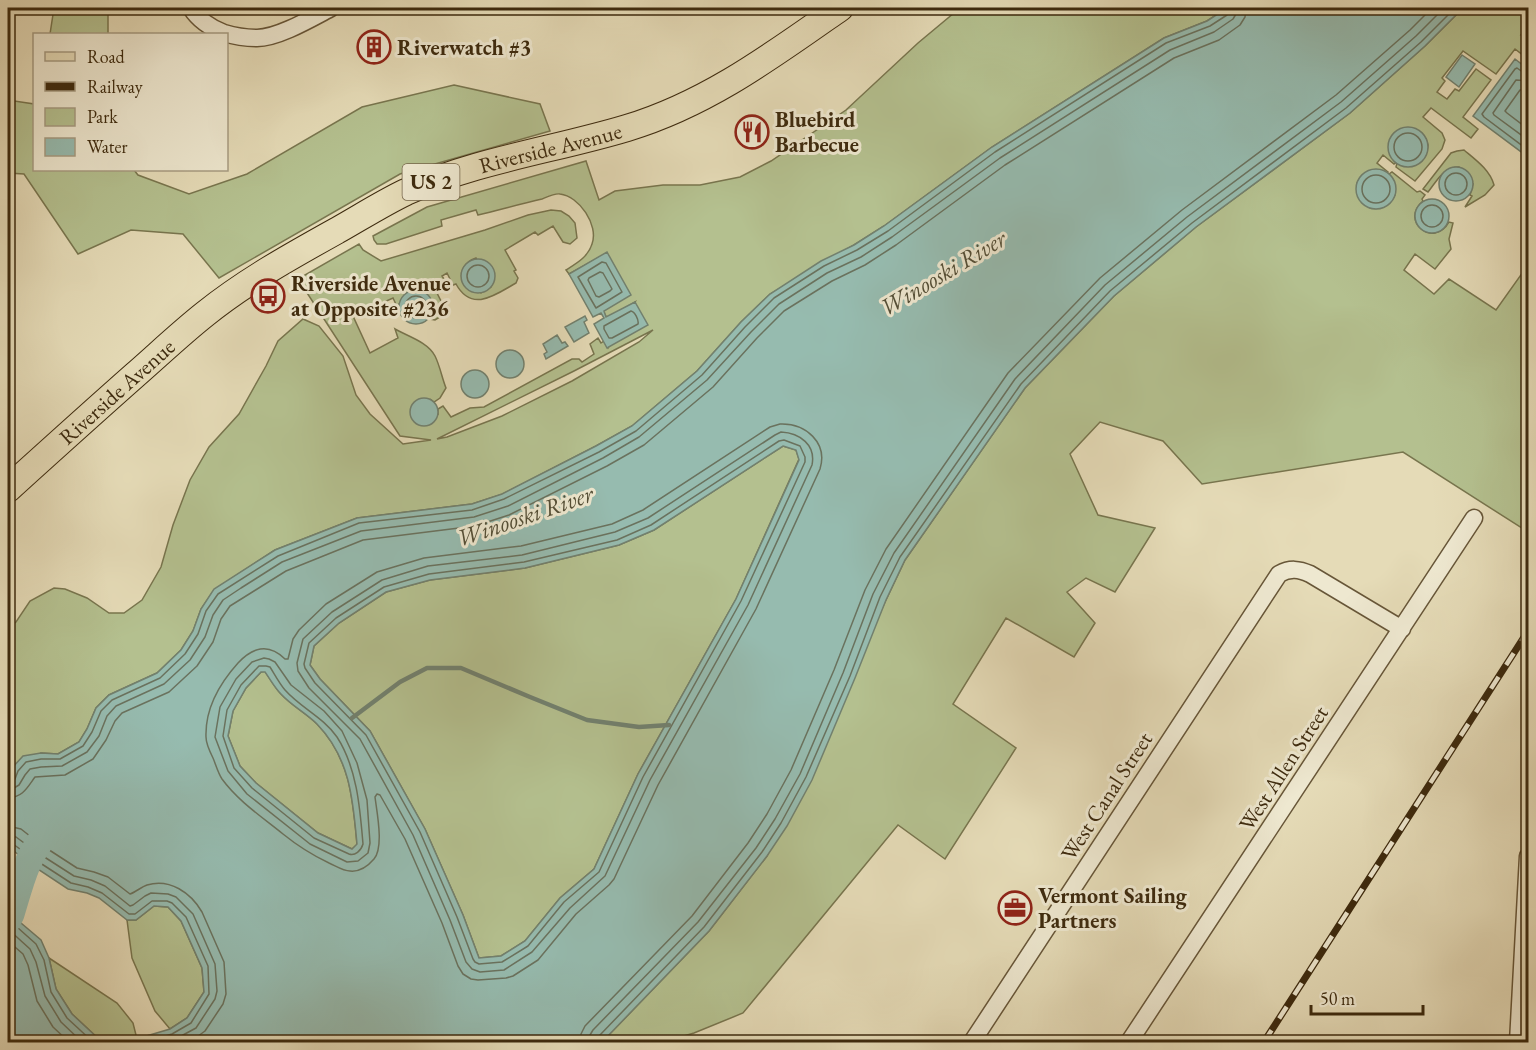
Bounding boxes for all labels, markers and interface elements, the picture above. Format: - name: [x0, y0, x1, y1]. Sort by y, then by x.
- building icon: Riverwatch #3: [356, 29, 392, 65]
- legend: [33, 33, 228, 171]
- place label: Riverwatch #3: [397, 33, 531, 62]
- text: Road: [87, 45, 126, 68]
- text: Railway: [87, 75, 143, 98]
- text: Park: [87, 105, 118, 128]
- place label: Bluebird Barbecue: [775, 105, 859, 159]
- restaurant icon: Bluebird Barbecue: [734, 114, 770, 150]
- street label: Riverside Avenue: [476, 116, 625, 180]
- text: Water: [87, 135, 128, 158]
- road number: US 2: [402, 164, 460, 200]
- water label: Winooski River: [874, 222, 1013, 323]
- place label: Riverside Avenue at Opposite #236: [291, 269, 451, 323]
- bus stop icon: Riverside Avenue at Opposite #236: [250, 278, 286, 314]
- street label: Riverside Avenue: [53, 332, 181, 451]
- water label: Winooski River: [453, 477, 599, 553]
- street label: West Allen Street: [1232, 700, 1335, 836]
- street label: West Canal Street: [1054, 726, 1159, 866]
- place label: Vermont Sailing Partners: [1038, 881, 1188, 935]
- office icon: Vermont Sailing Partners: [997, 890, 1033, 926]
- scale bar: [1311, 978, 1424, 1016]
- text: 50 m: [1320, 987, 1355, 1010]

